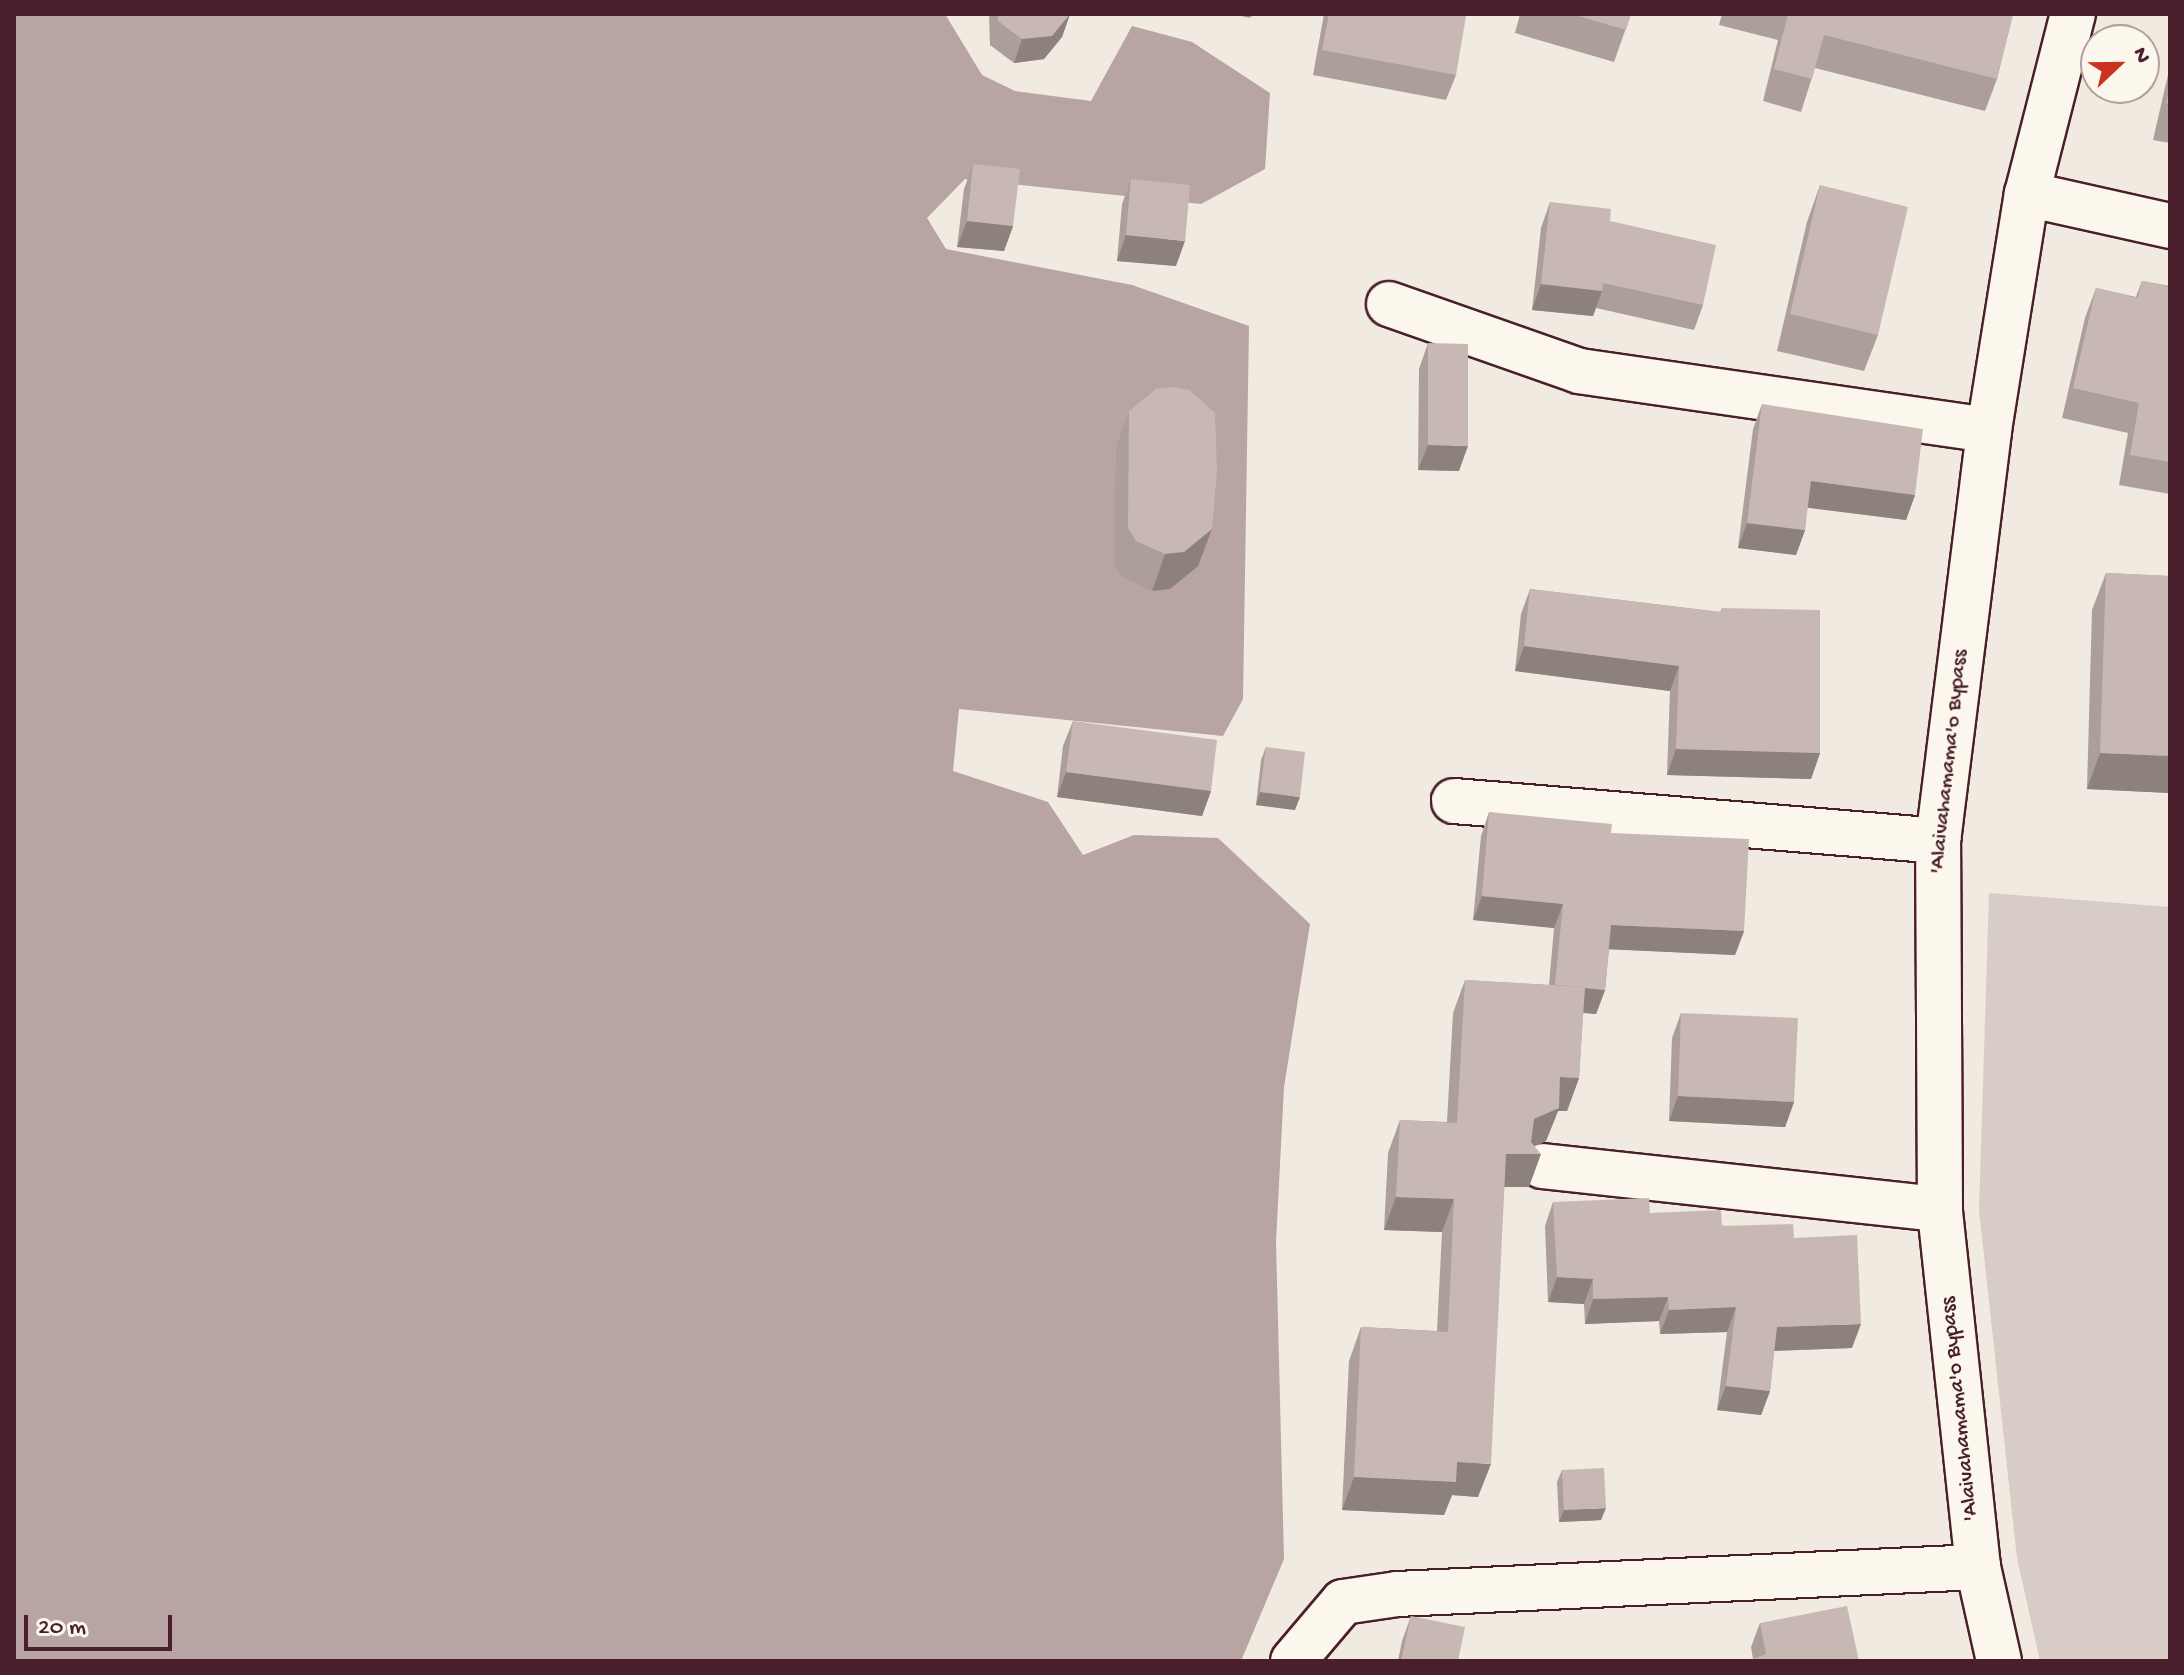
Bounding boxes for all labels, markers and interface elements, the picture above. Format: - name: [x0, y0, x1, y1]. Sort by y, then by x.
- north arrow: [2080, 24, 2160, 104]
- text: N: [2126, 44, 2155, 67]
- street label: 'Alaivahamama'o Bypass: [1925, 648, 1975, 876]
- street label: 'Alaivahamama'o Bypass: [1936, 1295, 1986, 1523]
- scale bar: [28, 1599, 176, 1649]
- text: 20 m: [38, 1614, 86, 1643]

